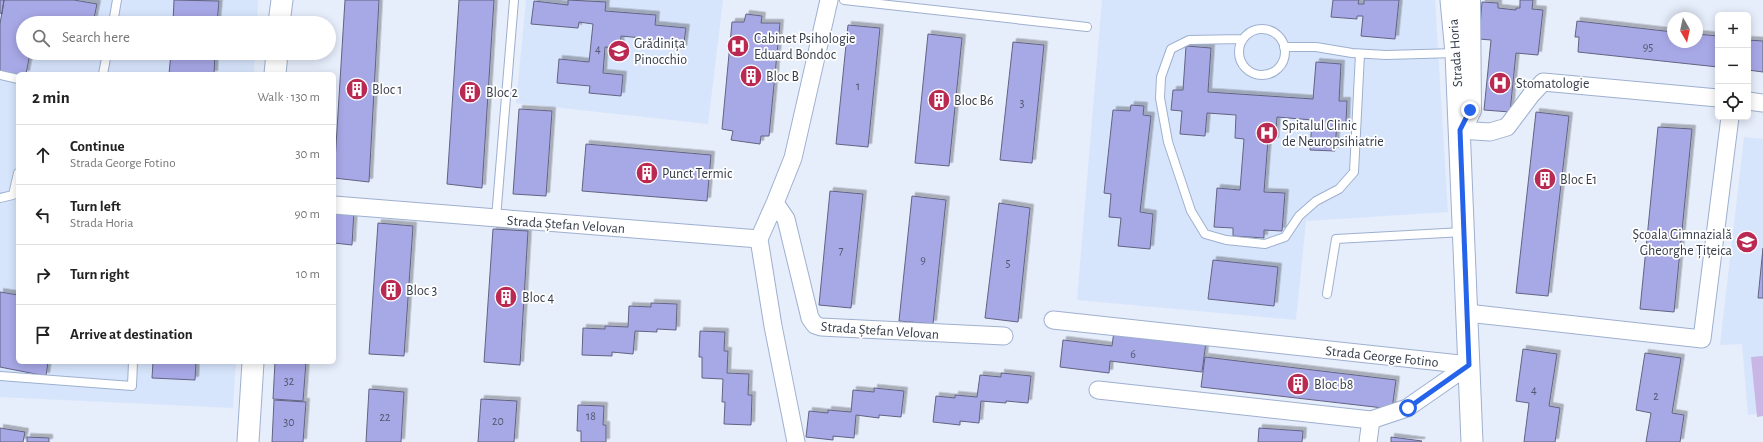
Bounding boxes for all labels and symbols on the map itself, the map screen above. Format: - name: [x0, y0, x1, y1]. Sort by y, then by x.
- north arrow: [1667, 12, 1703, 48]
- street label: Strada Horia: [1447, 18, 1465, 88]
- place label: Cabinet Psihologie Eduard Bondoc: [754, 32, 856, 62]
- hospital icon: Cabinet Psihologie Eduard Bondoc: [725, 33, 751, 59]
- place label: Grădinița Pinocchio: [634, 37, 687, 67]
- school or university icon: Grădinița Pinocchio: [606, 38, 632, 64]
- house number: 95: [1643, 41, 1653, 53]
- house number: 4: [595, 43, 601, 55]
- building icon: Bloc B: [738, 63, 764, 89]
- place label: Bloc B: [766, 70, 799, 84]
- hospital icon: Stomatologie: [1487, 70, 1513, 96]
- building icon: Bloc 1: [344, 76, 370, 102]
- place label: Stomatologie: [1516, 77, 1589, 91]
- building icon: Bloc 2: [457, 79, 483, 105]
- house number: 1: [856, 80, 860, 92]
- place label: Bloc 1: [372, 83, 402, 97]
- place label: Bloc 2: [486, 86, 518, 100]
- building icon: Bloc B6: [926, 87, 952, 113]
- place label: Bloc B6: [954, 94, 994, 108]
- house number: 3: [1020, 97, 1025, 109]
- route end: [1461, 101, 1479, 119]
- place label: Spitalul Clinic de Neuropsihiatrie: [1282, 119, 1384, 149]
- hospital icon: Spitalul Clinic de Neuropsihiatrie: [1254, 120, 1280, 146]
- building icon: Punct Termic: [634, 160, 660, 186]
- building icon: Bloc E1: [1532, 166, 1558, 192]
- place label: Punct Termic: [662, 167, 733, 181]
- place label: Bloc E1: [1560, 173, 1597, 187]
- street label: Strada Ștefan Velovan: [506, 214, 625, 237]
- place label: Școala Gimnazială Gheorghe Țițeica: [1633, 228, 1733, 259]
- school or university icon: Școala Gimnazială Gheorghe Țițeica: [1734, 229, 1760, 255]
- house number: 7: [838, 244, 844, 256]
- house number: 9: [920, 254, 926, 266]
- house number: 5: [1005, 257, 1011, 269]
- building icon: Bloc 3: [378, 277, 404, 303]
- place label: Bloc 3: [406, 284, 438, 298]
- building icon: Bloc 4: [493, 284, 519, 310]
- place label: Bloc 4: [522, 291, 555, 305]
- street label: Strada Ștefan Velovan: [820, 320, 939, 343]
- street label: Strada George Fotino: [1325, 344, 1439, 370]
- house number: 6: [1130, 348, 1136, 360]
- building icon: Bloc b8: [1285, 371, 1311, 397]
- house number: 32: [284, 375, 295, 387]
- place label: Bloc b8: [1314, 378, 1353, 392]
- house number: 4: [1531, 384, 1537, 396]
- house number: 2: [1653, 390, 1659, 402]
- route start: [1399, 399, 1417, 417]
- house number: 18: [586, 410, 596, 422]
- house number: 22: [380, 411, 391, 423]
- house number: 20: [492, 415, 504, 427]
- house number: 30: [283, 416, 295, 428]

